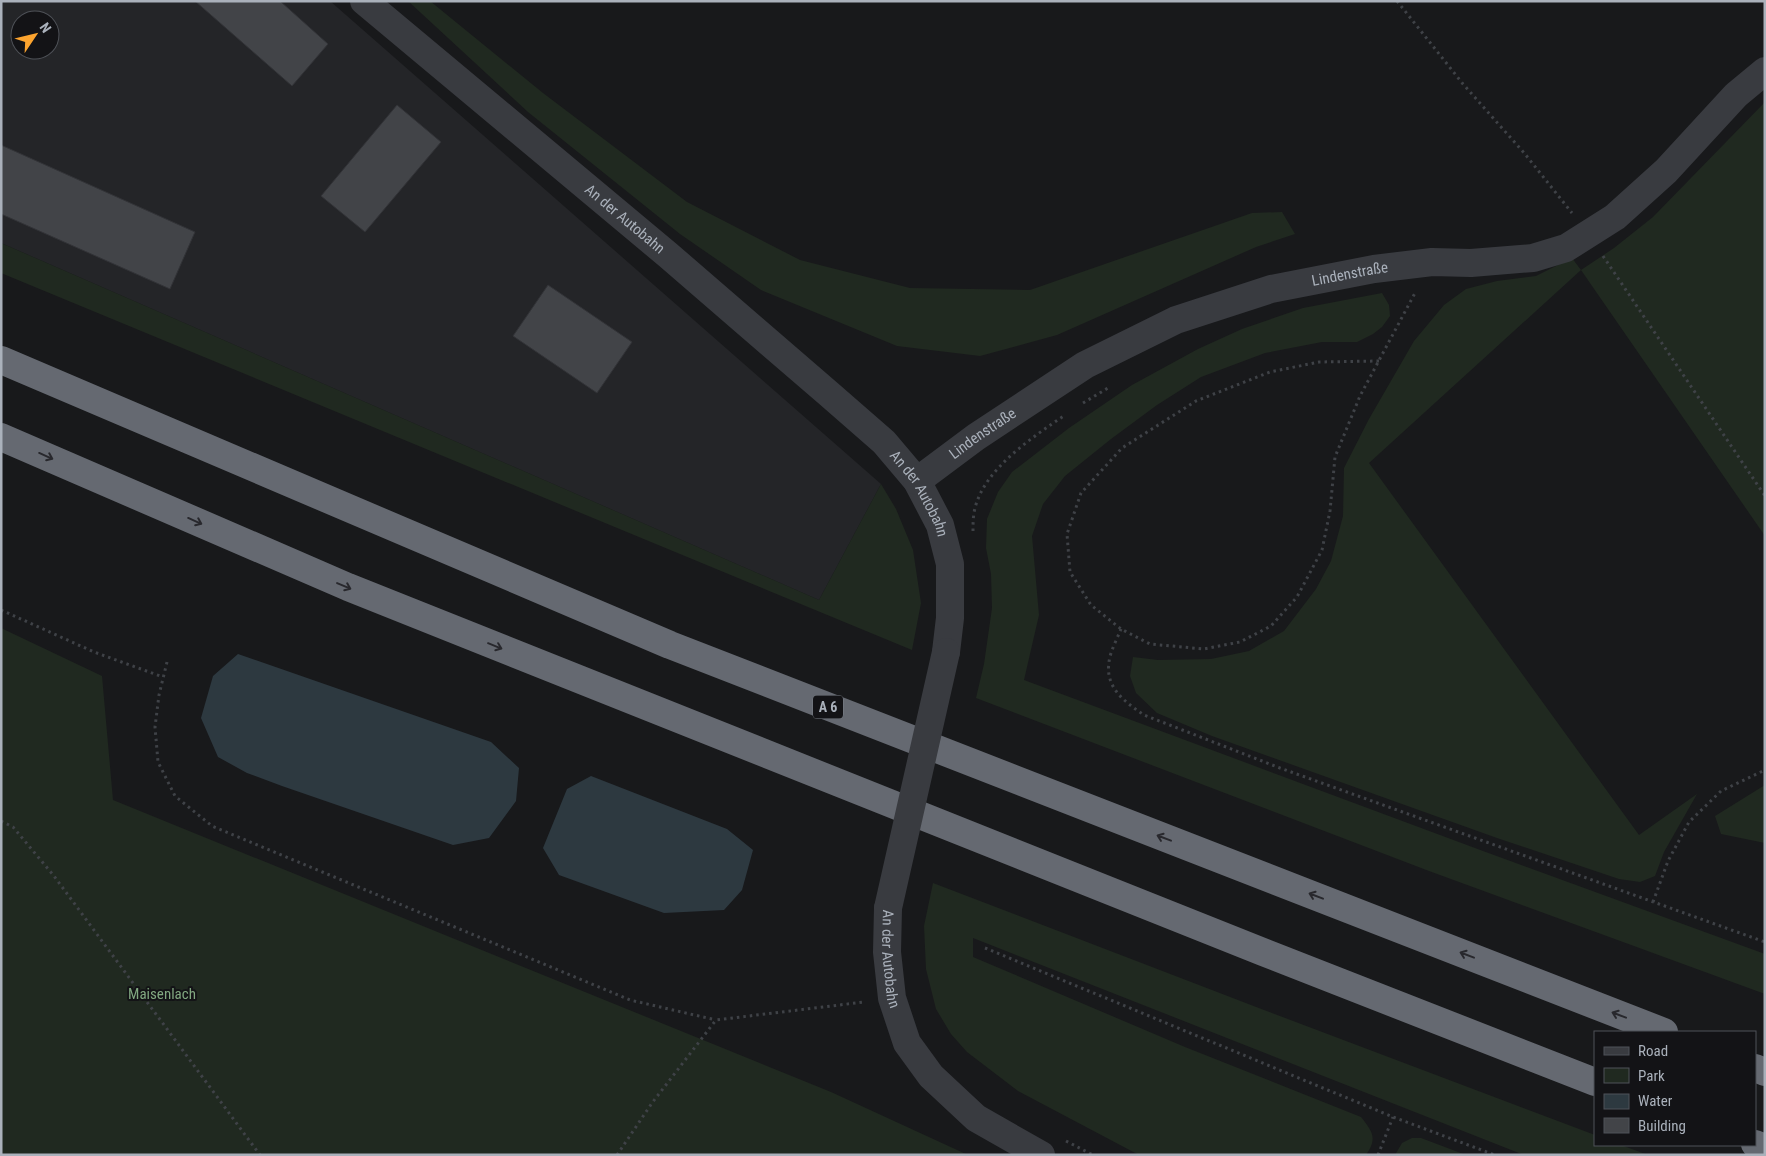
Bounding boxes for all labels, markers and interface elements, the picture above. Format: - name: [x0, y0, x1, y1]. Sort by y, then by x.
- north arrow: [10, 10, 60, 60]
- text: N: [37, 19, 55, 36]
- street label: An der Autobahn: [581, 180, 669, 258]
- street label: Lindenstraße: [1310, 258, 1389, 290]
- street label: Lindenstraße: [946, 404, 1019, 463]
- street label: An der Autobahn: [886, 447, 952, 539]
- one-way arrow: [38, 452, 53, 462]
- one-way arrow: [187, 516, 202, 526]
- one-way arrow: [336, 581, 351, 591]
- one-way arrow: [487, 642, 502, 651]
- road number: A 6: [813, 696, 843, 719]
- one-way arrow: [1157, 832, 1172, 842]
- one-way arrow: [1309, 891, 1324, 901]
- street label: An der Autobahn: [878, 909, 904, 1010]
- one-way arrow: [1460, 950, 1475, 960]
- park label: Maisenlach: [128, 985, 196, 1003]
- one-way arrow: [1611, 1009, 1626, 1018]
- legend: [1594, 1031, 1756, 1146]
- text: Road: [1638, 1042, 1668, 1060]
- text: Park: [1638, 1067, 1665, 1085]
- text: Water: [1638, 1092, 1673, 1110]
- text: Building: [1638, 1117, 1686, 1135]

